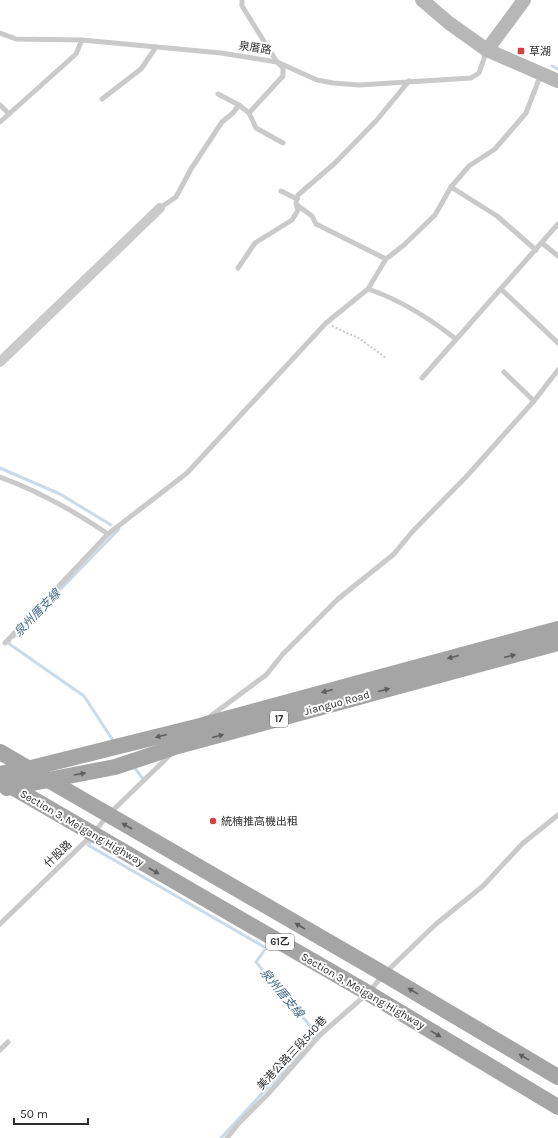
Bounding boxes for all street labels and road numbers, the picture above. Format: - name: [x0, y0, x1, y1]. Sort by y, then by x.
- street label: 泉厝路: [238, 39, 272, 57]
- street label: Jianguo Road: [303, 688, 371, 718]
- road number: 17: [270, 711, 288, 727]
- street label: Section 3, Meigang Highway: [18, 787, 146, 869]
- street label: 什股路: [42, 838, 74, 870]
- road number: 61乙: [266, 934, 294, 950]
- street label: Section 3, Meigang Highway: [299, 950, 427, 1032]
- street label: 美港公路三段540巷: [255, 1014, 329, 1092]

